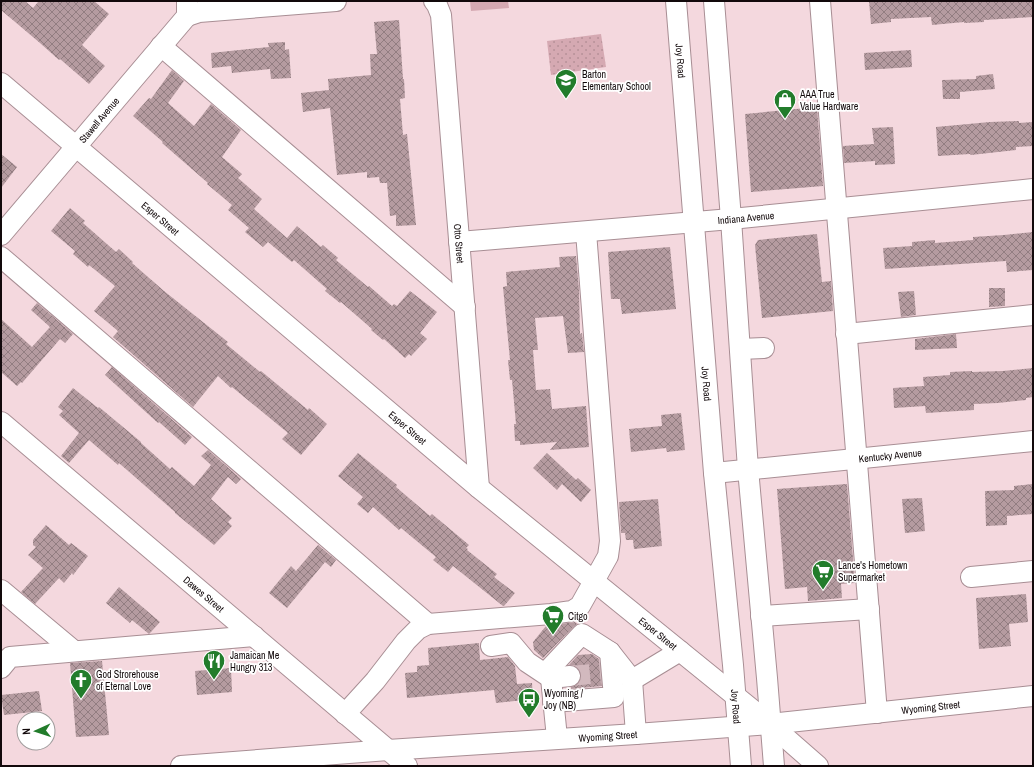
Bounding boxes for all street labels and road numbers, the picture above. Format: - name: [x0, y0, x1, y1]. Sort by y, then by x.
- street label: Joy Road: [672, 43, 688, 79]
- street label: Stawell Avenue: [76, 94, 122, 146]
- street label: Esper Street: [139, 199, 182, 239]
- street label: Indiana Avenue: [717, 209, 775, 227]
- street label: Otto Street: [451, 223, 467, 265]
- street label: Joy Road: [698, 366, 714, 402]
- street label: Esper Street: [386, 408, 429, 448]
- street label: Kentucky Avenue: [858, 446, 923, 465]
- street label: Dawes Street: [181, 573, 227, 616]
- street label: Esper Street: [636, 614, 680, 653]
- street label: Joy Road: [728, 689, 744, 724]
- street label: Wyoming Street: [901, 698, 961, 717]
- street label: Wyoming Street: [578, 728, 638, 745]

